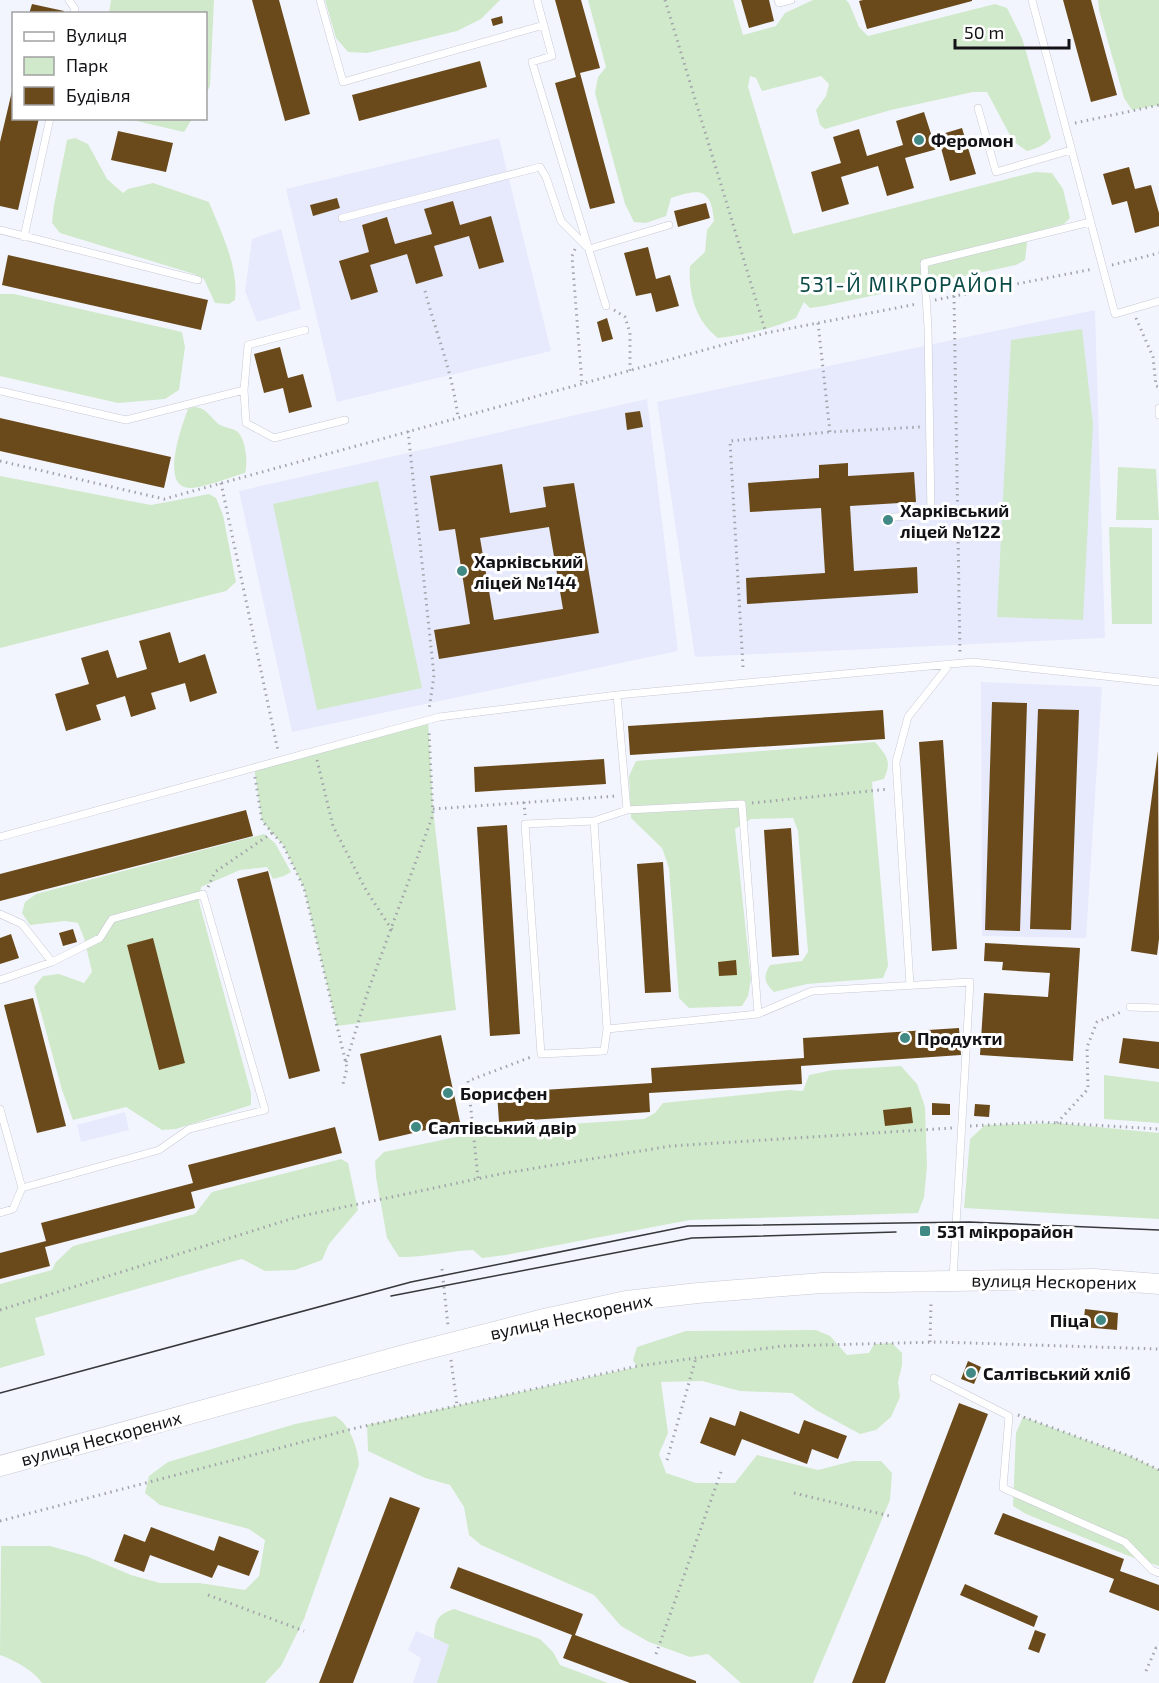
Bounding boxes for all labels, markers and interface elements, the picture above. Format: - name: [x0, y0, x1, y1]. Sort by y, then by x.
- legend: [12, 12, 207, 120]
- scale bar: [955, 12, 1069, 50]
- text: 50 m: [964, 21, 1004, 43]
- text: Вулиця: [66, 24, 127, 46]
- text: Парк: [66, 54, 108, 76]
- text: Будівля: [66, 84, 130, 106]
- place label: Феромон: [931, 129, 1014, 151]
- marker: Феромон: [912, 133, 926, 147]
- district label: 531-Й МІКРОРАЙОН: [800, 271, 1014, 296]
- place label: Харківський ліцей №122: [900, 499, 1009, 542]
- marker: Харківський ліцей №122: [881, 513, 895, 527]
- place label: Харківський ліцей №144: [474, 550, 583, 593]
- marker: Харківський ліцей №144: [455, 564, 469, 578]
- place label: Продукти: [917, 1027, 1002, 1049]
- marker: Продукти: [898, 1031, 912, 1045]
- place label: Борисфен: [460, 1082, 547, 1104]
- marker: Борисфен: [441, 1086, 455, 1100]
- place label: Салтівський двір: [428, 1116, 577, 1138]
- marker: Салтівський двір: [409, 1120, 423, 1134]
- place label: 531 мікрорайон: [937, 1220, 1073, 1242]
- marker: 531 мікрорайон: [918, 1224, 932, 1238]
- street label: вулиця Нескорених: [971, 1269, 1137, 1293]
- street label: вулиця Нескорених: [488, 1288, 655, 1344]
- place label: Піца: [1050, 1309, 1089, 1331]
- marker: Піца: [1094, 1313, 1108, 1327]
- place label: Салтівський хліб: [983, 1362, 1131, 1384]
- marker: Салтівський хліб: [964, 1366, 978, 1380]
- street label: вулиця Нескорених: [18, 1406, 184, 1470]

